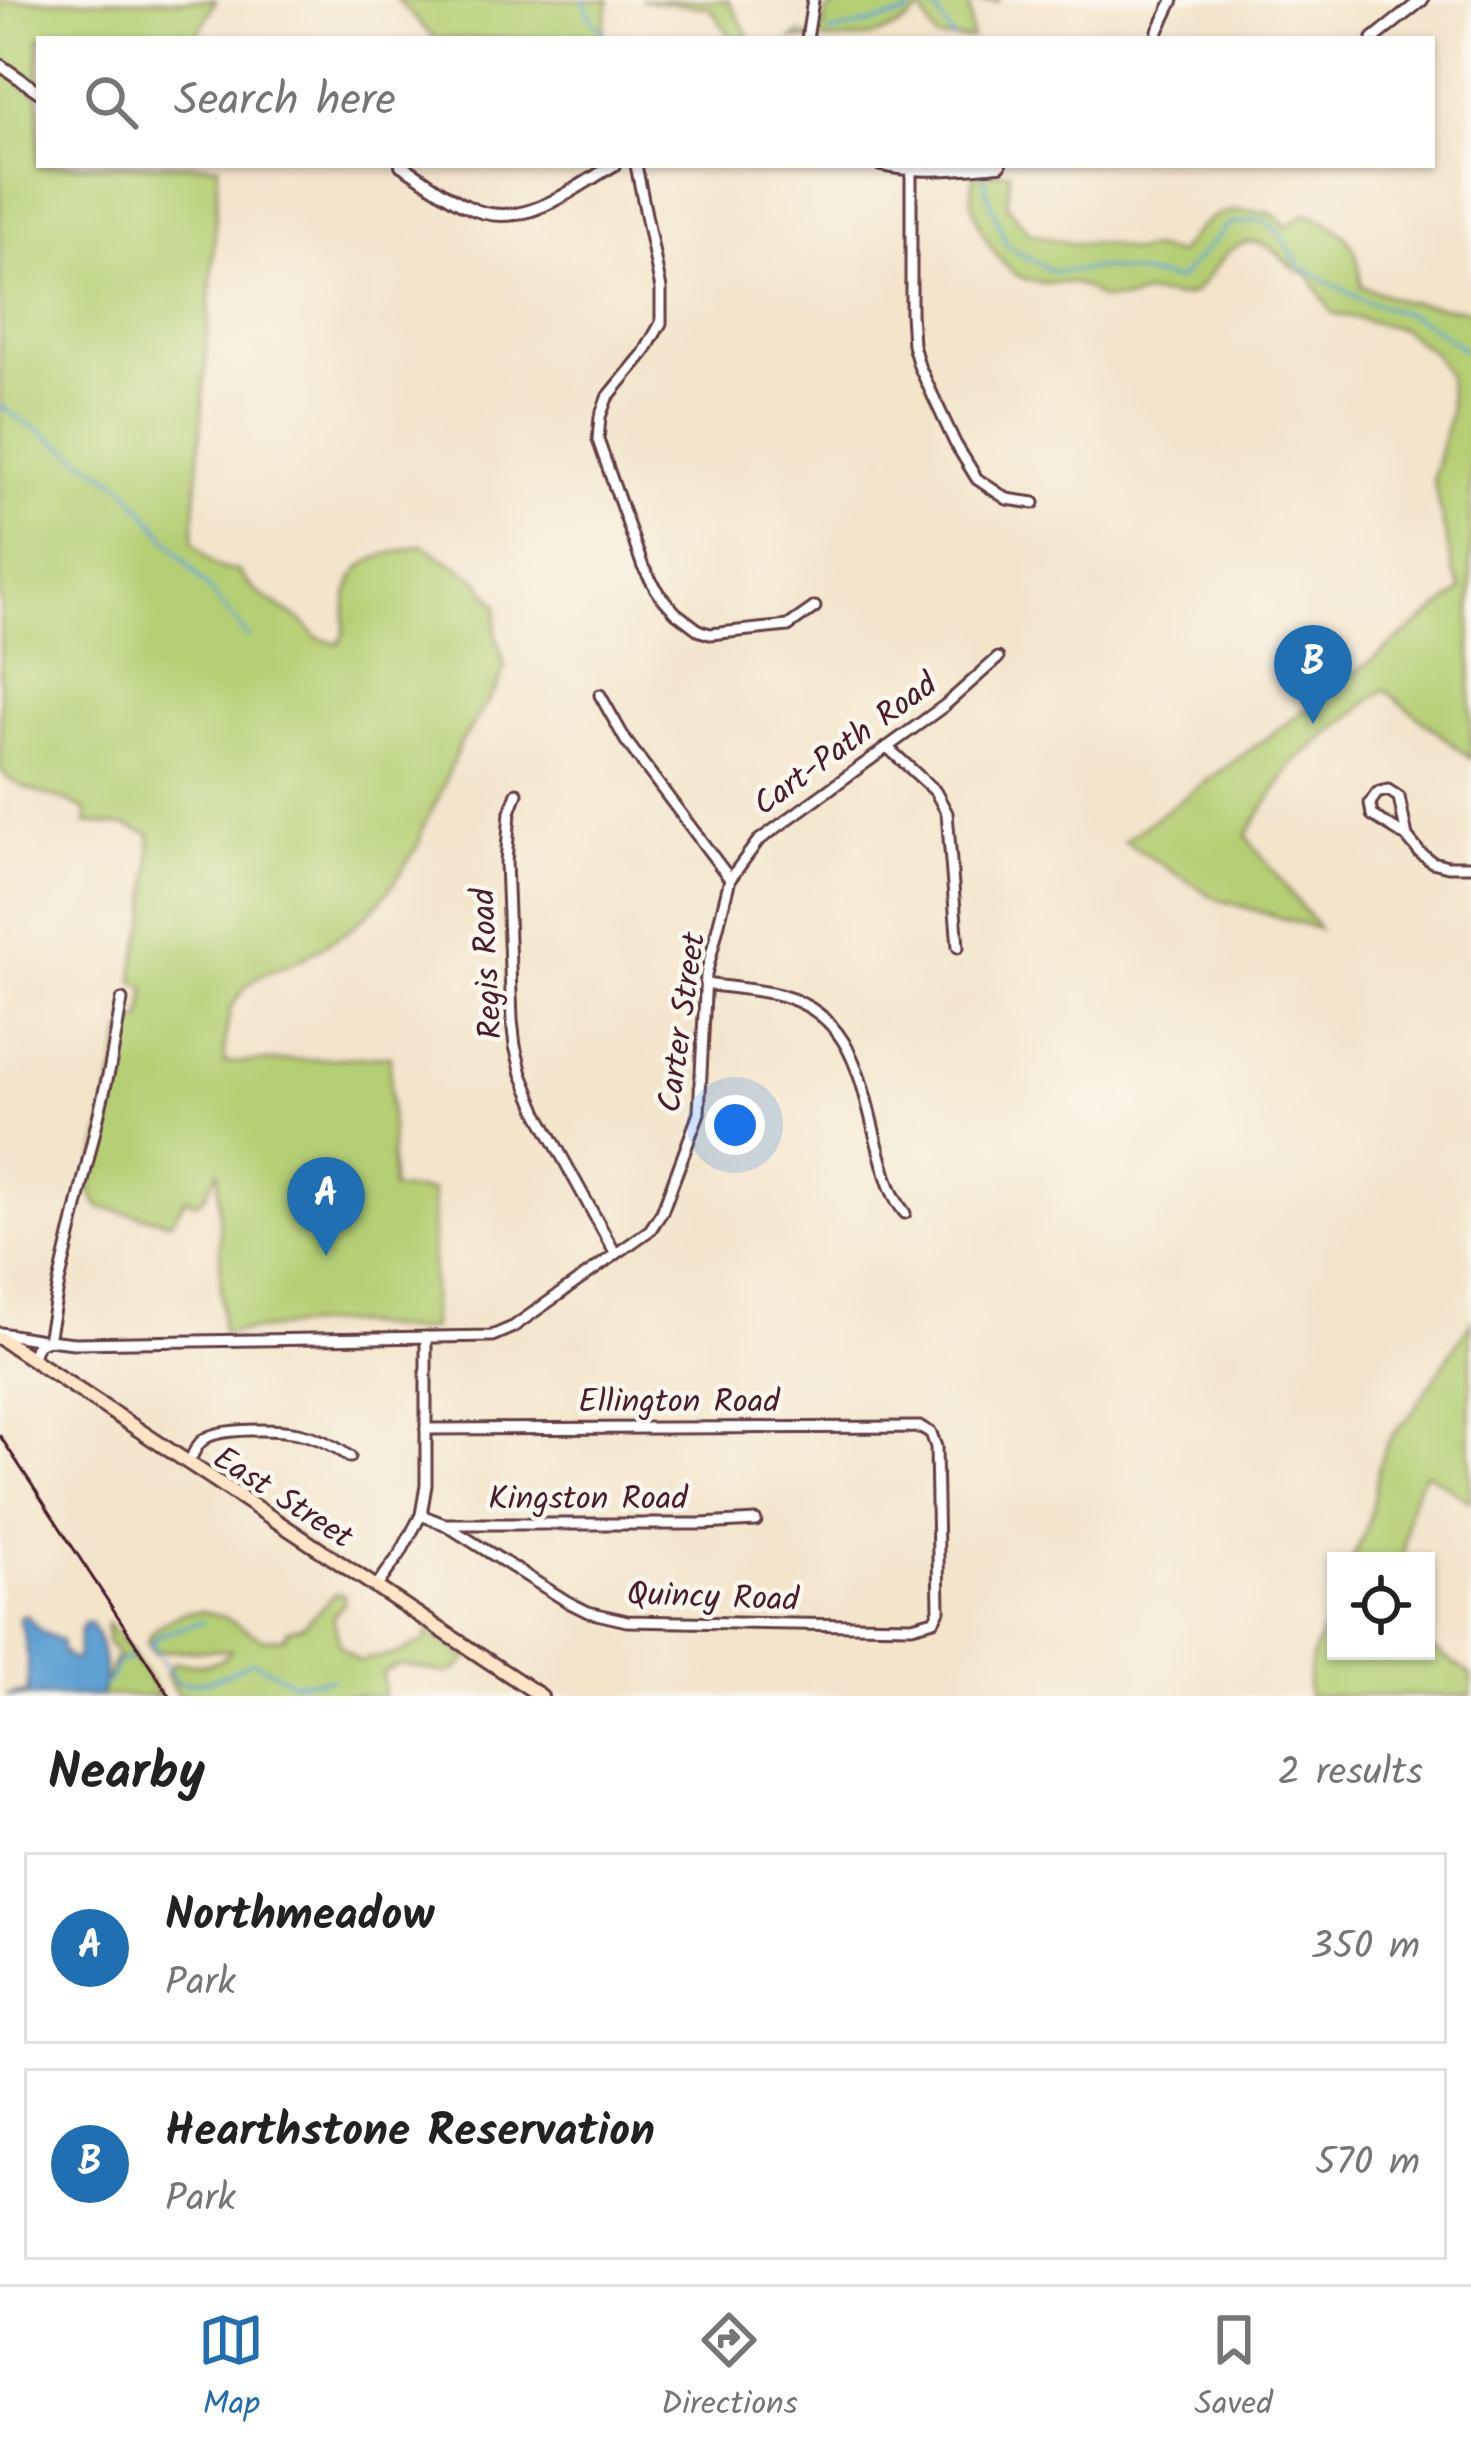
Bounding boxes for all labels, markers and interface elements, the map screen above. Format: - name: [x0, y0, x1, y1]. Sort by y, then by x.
- search box: [36, 36, 1435, 168]
- text: Search here: [174, 66, 396, 138]
- icon: search: [78, 69, 144, 135]
- pin: B: [1274, 625, 1352, 724]
- street label: Cart-Path Road: [743, 660, 951, 831]
- street label: Regis Road: [458, 885, 519, 1041]
- street label: Carter Street: [645, 928, 723, 1116]
- your location: [705, 1095, 765, 1155]
- pin: A: [287, 1157, 365, 1256]
- street label: Ellington Road: [578, 1377, 781, 1430]
- street label: East Street: [201, 1434, 364, 1565]
- street label: Kingston Road: [488, 1474, 689, 1527]
- map controls: [1327, 1552, 1435, 1660]
- button: locate: [1327, 1552, 1435, 1660]
- street label: Quincy Road: [626, 1569, 801, 1628]
- text: Nearby: [48, 1734, 205, 1815]
- text: 2 results: [1278, 1743, 1423, 1805]
- text: Northmeadow: [165, 1881, 434, 1953]
- text: A: [78, 1917, 102, 1979]
- text: 350 m: [1311, 1917, 1420, 1979]
- text: Park: [165, 1953, 236, 2015]
- text: Hearthstone Reservation: [165, 2097, 655, 2169]
- text: B: [78, 2133, 102, 2195]
- text: 570 m: [1315, 2133, 1420, 2195]
- text: Park: [165, 2169, 236, 2231]
- tab: Map: [198, 2307, 264, 2432]
- tab: Directions: [661, 2307, 798, 2432]
- tab: Saved: [1194, 2307, 1273, 2432]

